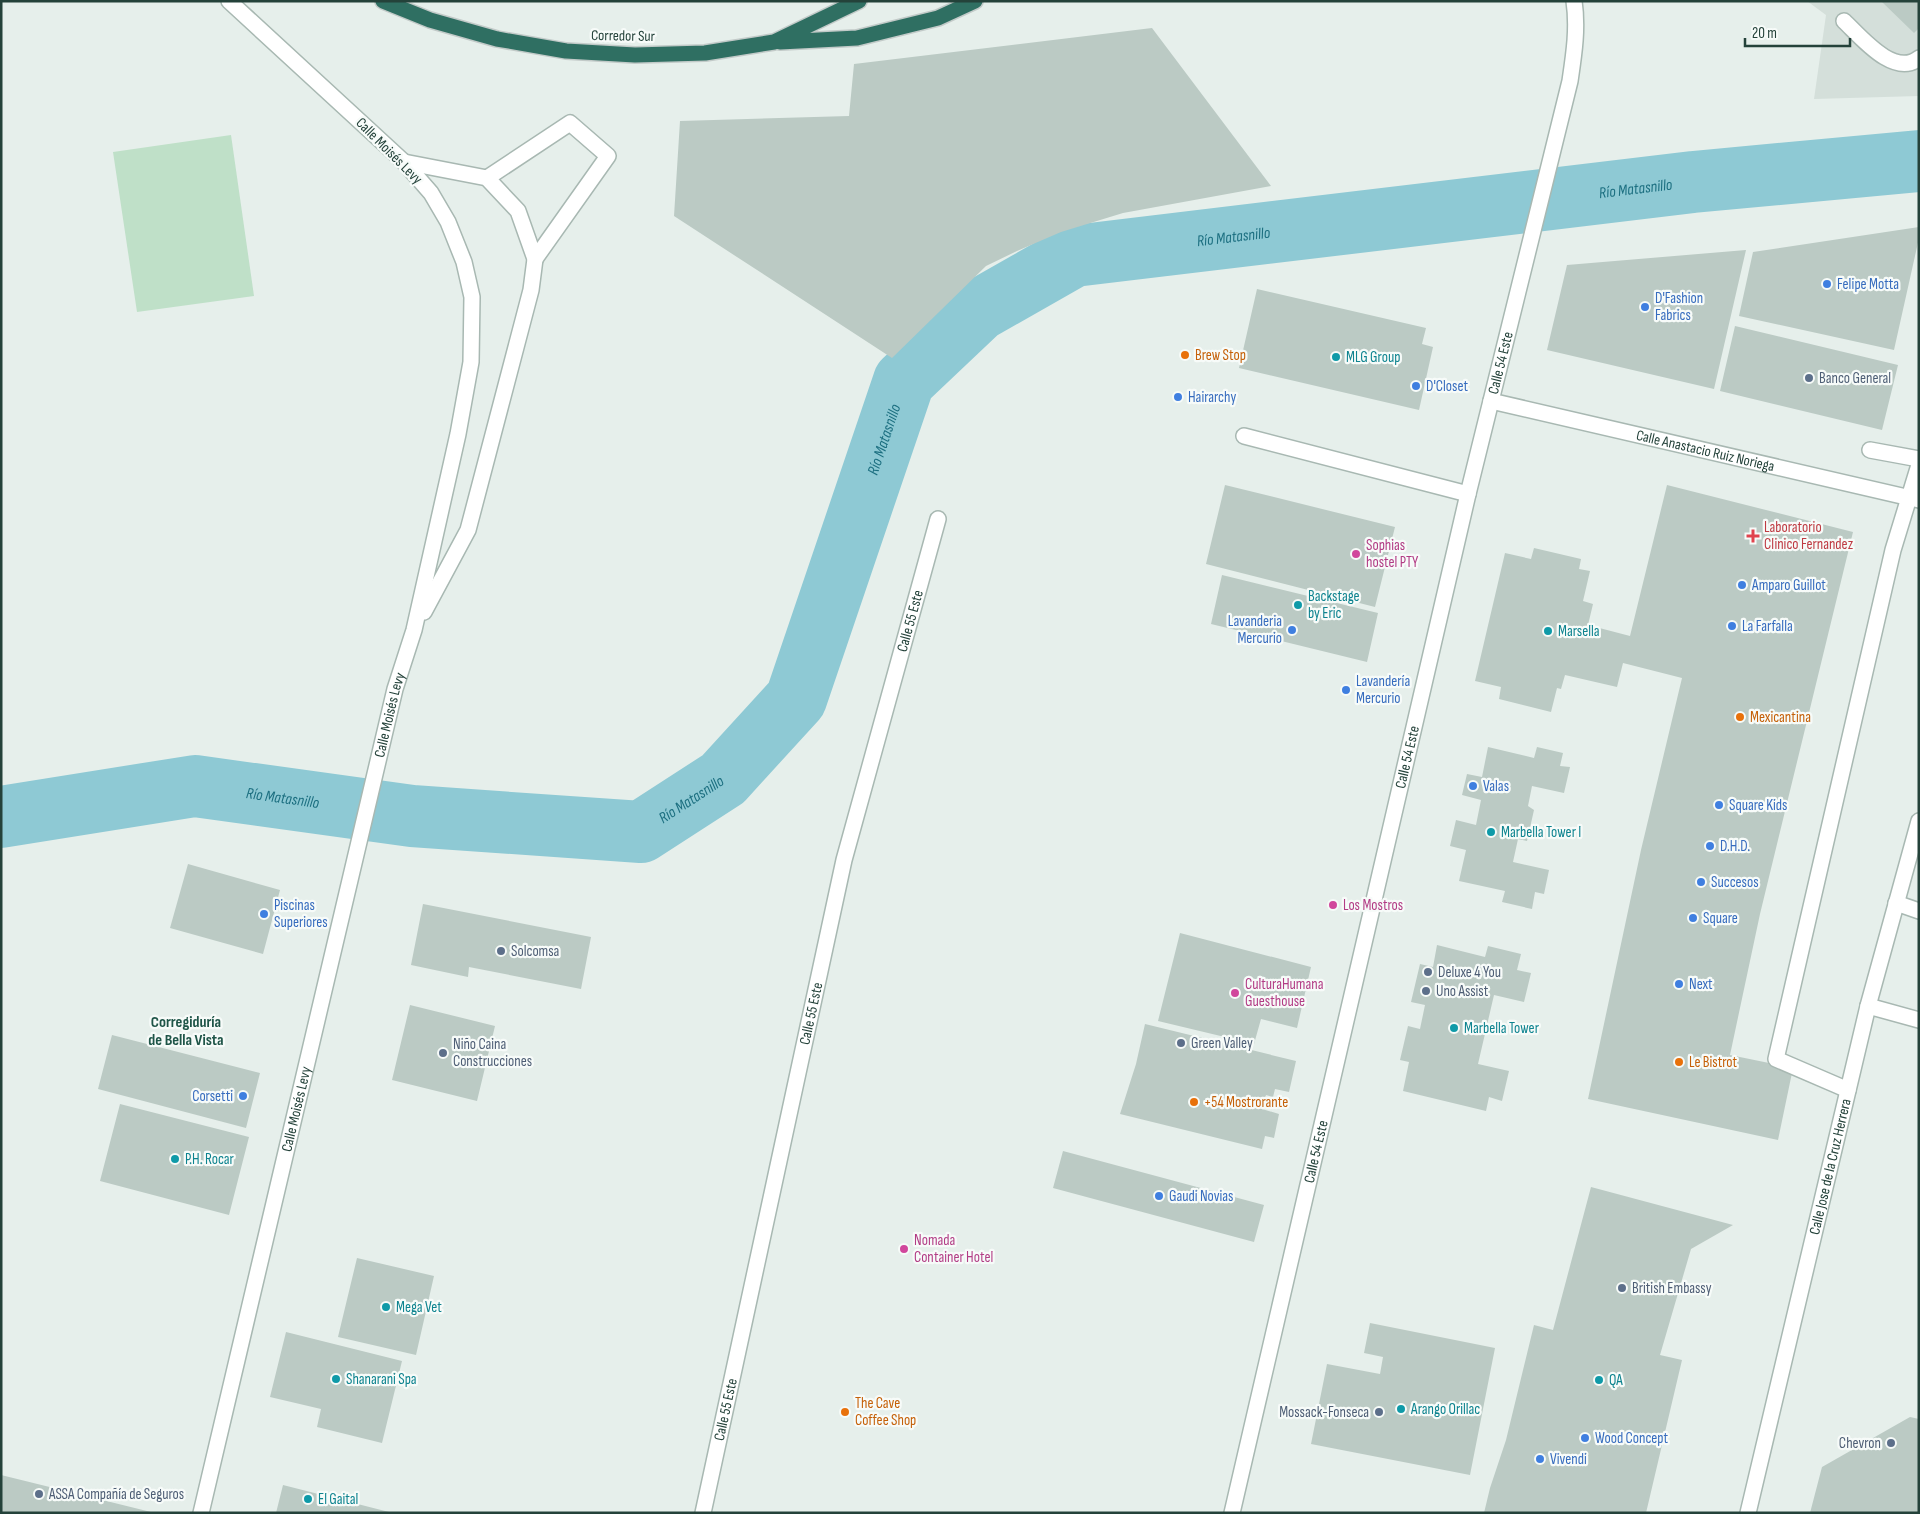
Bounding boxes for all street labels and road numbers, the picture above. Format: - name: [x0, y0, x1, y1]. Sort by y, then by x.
- street label: Corredor Sur: [591, 26, 656, 46]
- street label: Calle Moisés Levy: [352, 114, 427, 189]
- street label: Calle 54 Este: [1484, 330, 1517, 396]
- street label: Calle Anastacio Ruiz Noriega: [1634, 425, 1777, 476]
- street label: Calle 55 Este: [892, 588, 927, 654]
- street label: Calle Moisés Levy: [370, 670, 409, 759]
- street label: Calle 54 Este: [1391, 724, 1424, 790]
- street label: Calle 55 Este: [795, 981, 827, 1046]
- street label: Calle Moisés Levy: [277, 1064, 315, 1154]
- street label: Calle Jose de la Cruz Herrera: [1805, 1096, 1855, 1236]
- street label: Calle 54 Este: [1299, 1118, 1332, 1185]
- street label: Calle 55 Este: [709, 1376, 741, 1442]

